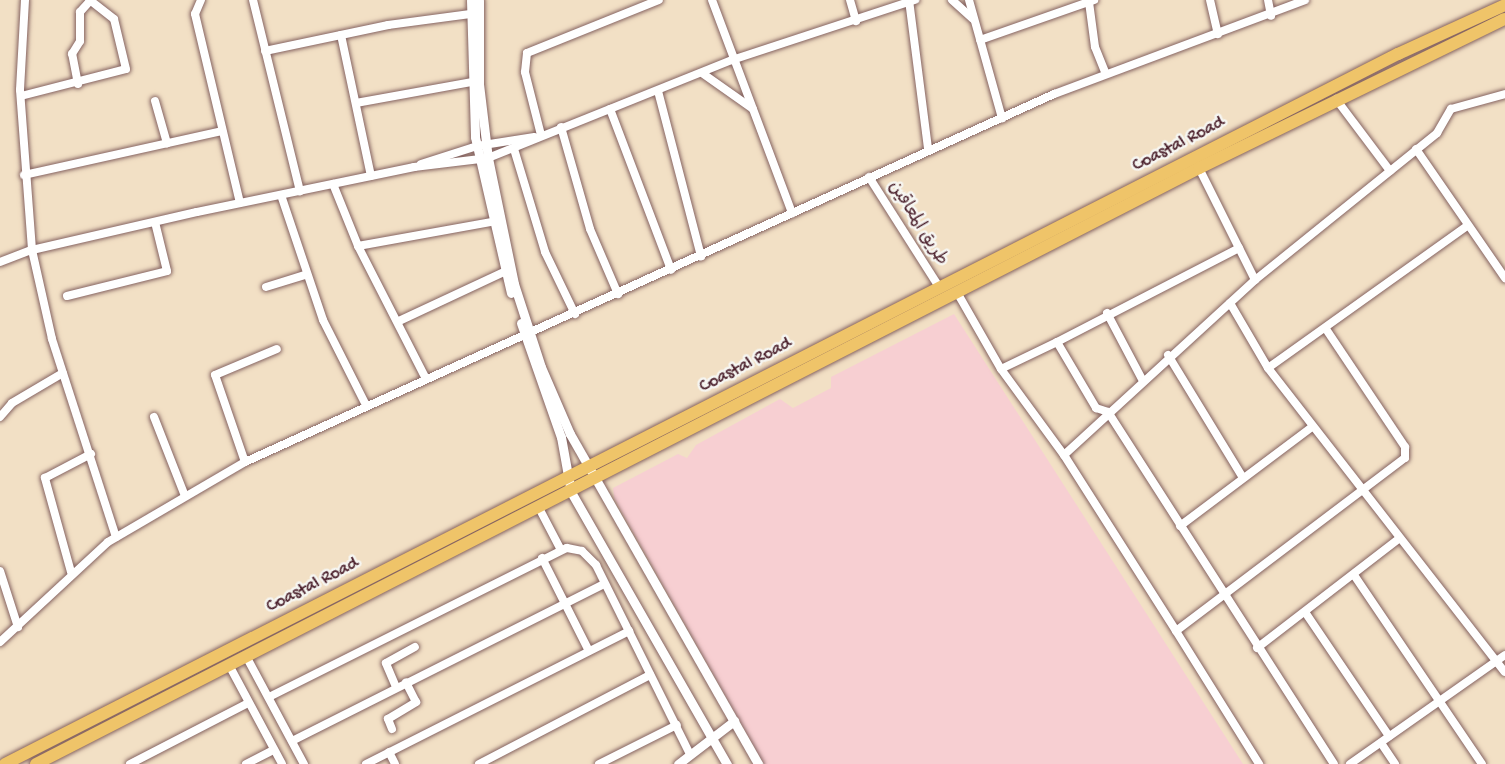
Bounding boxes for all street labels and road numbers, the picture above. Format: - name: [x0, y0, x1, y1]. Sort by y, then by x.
- street label: Coastal Road: [1129, 113, 1229, 177]
- street label: طريق المعاقين: [882, 178, 952, 270]
- street label: Coastal Road: [696, 334, 796, 398]
- street label: Coastal Road: [263, 554, 363, 618]

